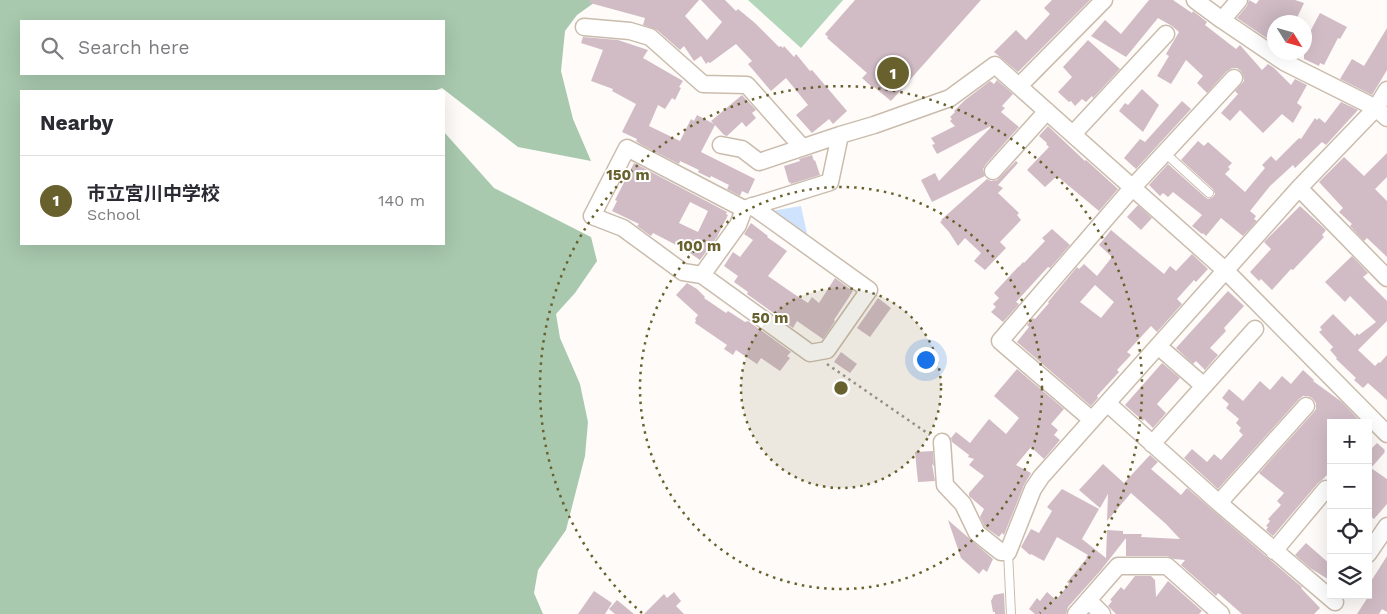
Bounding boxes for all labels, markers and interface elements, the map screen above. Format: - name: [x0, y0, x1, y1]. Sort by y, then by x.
- north arrow: [1267, 15, 1312, 60]
- search box: [20, 20, 445, 75]
- icon: search: [38, 34, 66, 62]
- text: Search here: [78, 36, 189, 59]
- pin: 1: [877, 54, 909, 92]
- text: Nearby: [40, 110, 113, 135]
- text: 150 m: [606, 166, 650, 184]
- text: 市立宮川中学校: [87, 182, 220, 205]
- text: 1: [53, 191, 59, 210]
- text: 140 m: [378, 191, 425, 210]
- text: School: [87, 205, 140, 224]
- text: 100 m: [677, 237, 721, 255]
- text: 50 m: [752, 309, 788, 327]
- your location: [913, 347, 939, 373]
- centre of rings: [832, 379, 850, 397]
- map controls: [1327, 419, 1372, 599]
- button: +: [1327, 419, 1372, 464]
- button: −: [1327, 464, 1372, 509]
- button: locate: [1327, 509, 1372, 554]
- button: layers: [1327, 554, 1372, 599]

